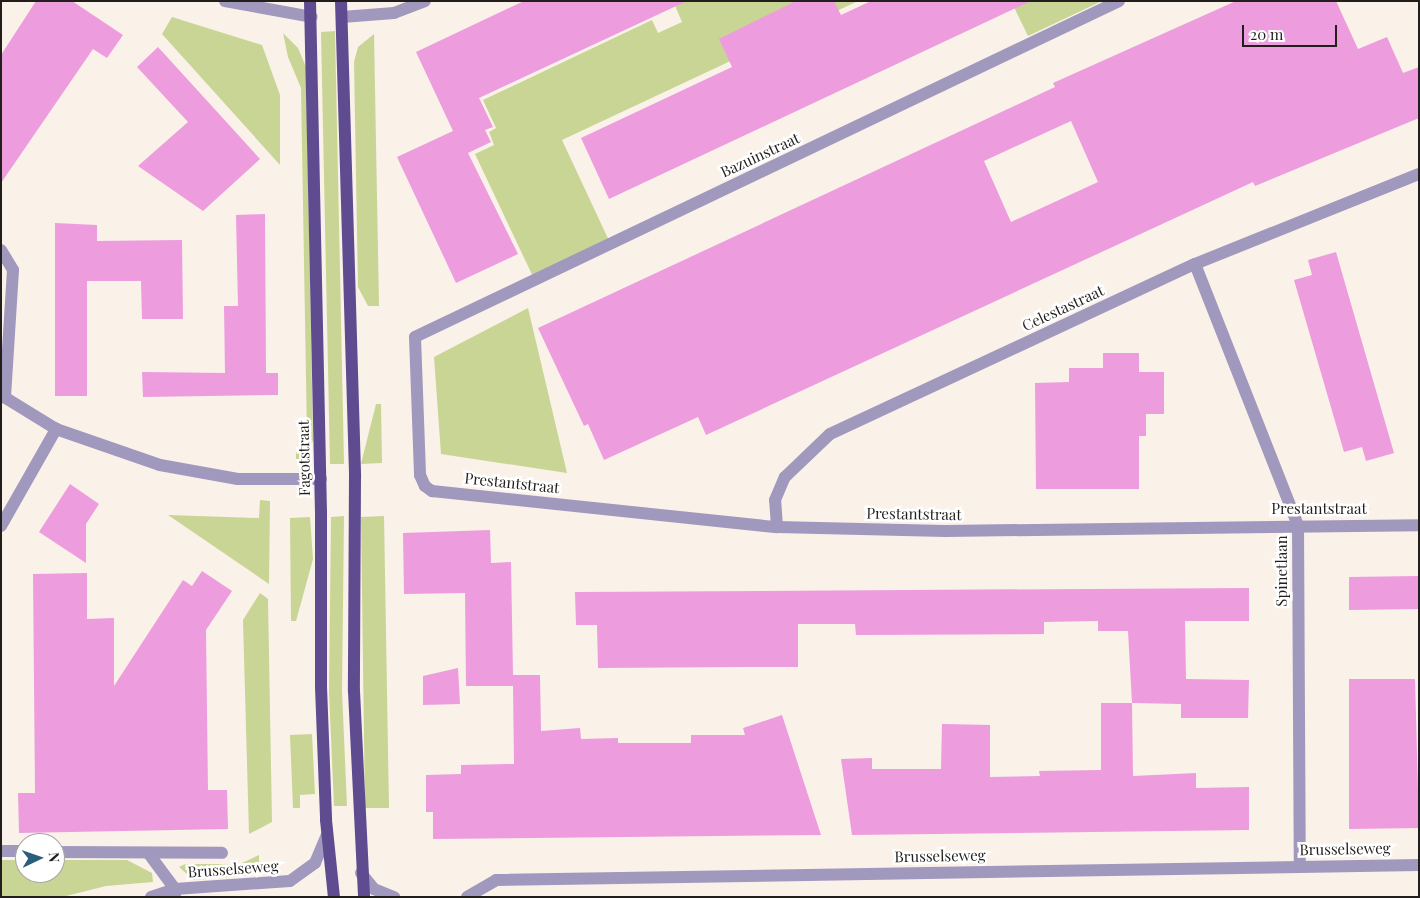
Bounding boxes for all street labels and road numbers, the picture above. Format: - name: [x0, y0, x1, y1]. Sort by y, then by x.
- street label: Bazuinstraat: [718, 129, 802, 181]
- street label: Celestastraat: [1019, 281, 1107, 335]
- street label: Fagotstraat: [294, 420, 314, 496]
- street label: Prestantstraat: [464, 469, 560, 497]
- street label: Prestantstraat: [1271, 500, 1367, 518]
- street label: Prestantstraat: [866, 504, 962, 524]
- street label: Spinetlaan: [1273, 535, 1291, 607]
- street label: Brusselseweg: [1299, 839, 1391, 859]
- street label: Brusselseweg: [894, 846, 986, 866]
- street label: Brusselseweg: [187, 857, 279, 881]

